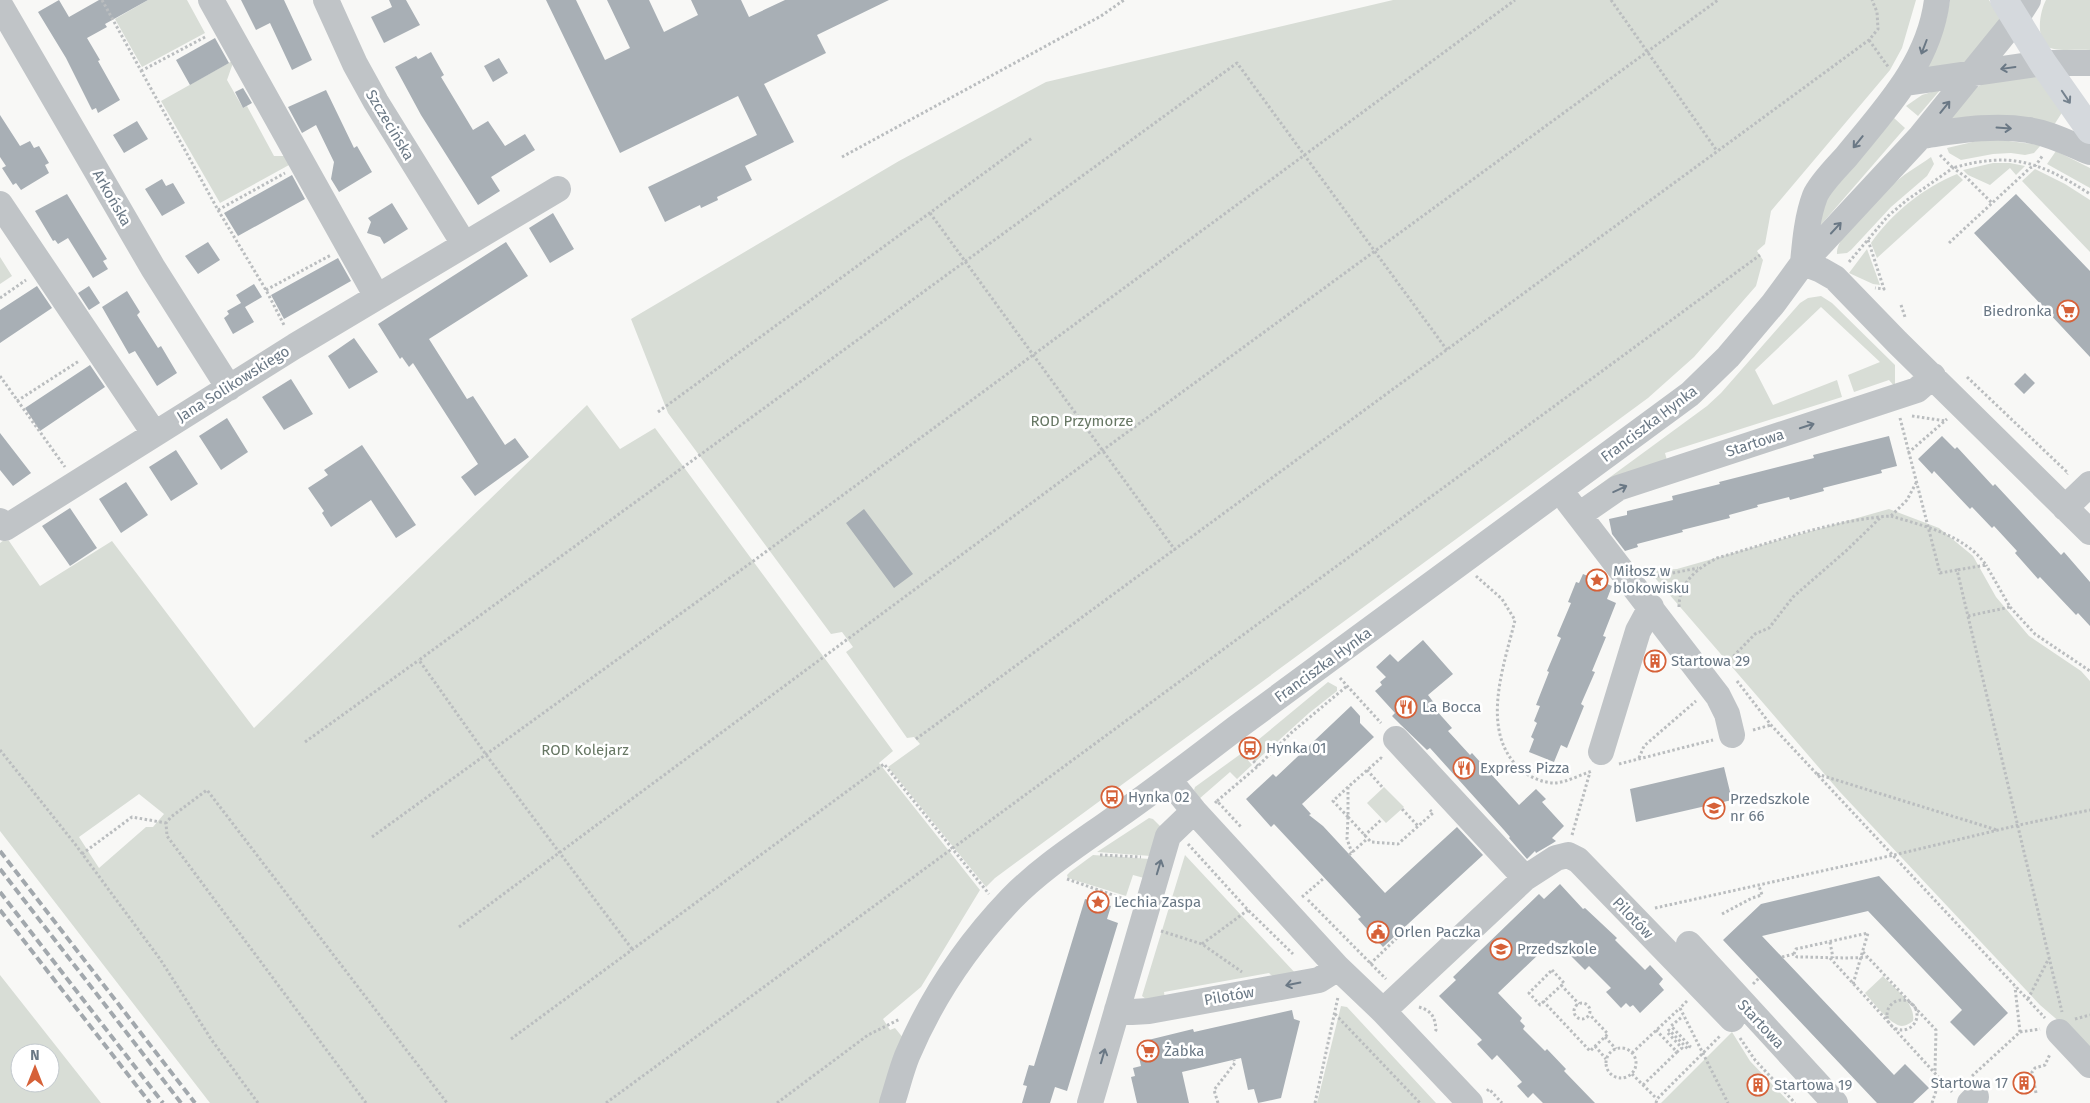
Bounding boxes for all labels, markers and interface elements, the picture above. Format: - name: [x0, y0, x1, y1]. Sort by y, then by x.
- one-way arrow: [1919, 39, 1928, 54]
- one-way arrow: [2000, 63, 2016, 73]
- street label: Szczecińska: [362, 86, 418, 164]
- one-way arrow: [2061, 90, 2071, 104]
- one-way arrow: [1939, 101, 1950, 114]
- one-way arrow: [1996, 124, 2012, 133]
- one-way arrow: [1852, 135, 1863, 148]
- street label: Arkońska: [89, 167, 135, 229]
- one-way arrow: [1830, 221, 1842, 234]
- supermarket icon: Biedronka: [2056, 299, 2080, 323]
- place label: Biedronka: [1983, 302, 2052, 320]
- street label: Jana Solikowskiego: [173, 342, 293, 426]
- street label: Franciszka Hynka: [1597, 382, 1701, 466]
- park label: ROD Przymorze: [1031, 412, 1133, 430]
- one-way arrow: [1799, 421, 1814, 430]
- street label: Startowa: [1724, 425, 1786, 461]
- one-way arrow: [1612, 484, 1627, 493]
- place label: Miłosz w blokowisku: [1613, 562, 1690, 597]
- place icon: Miłosz w blokowisku: [1585, 568, 1609, 592]
- street label: Franciszka Hynka: [1271, 624, 1375, 706]
- building icon: Startowa 29: [1643, 649, 1667, 673]
- place label: Startowa 29: [1671, 652, 1750, 670]
- restaurant icon: La Bocca: [1394, 695, 1418, 719]
- place label: La Bocca: [1422, 698, 1481, 716]
- bus stop icon: Hynka 01: [1238, 736, 1262, 760]
- place label: Hynka 01: [1266, 739, 1326, 757]
- park label: ROD Kolejarz: [541, 741, 629, 759]
- restaurant icon: Express Pizza: [1452, 756, 1476, 780]
- place label: Express Pizza: [1480, 759, 1570, 777]
- bus stop icon: Hynka 02: [1100, 785, 1124, 809]
- place label: Hynka 02: [1128, 788, 1190, 806]
- place label: Przedszkole nr 66: [1730, 790, 1810, 825]
- school or university icon: Przedszkole nr 66: [1702, 796, 1726, 820]
- one-way arrow: [1154, 859, 1164, 875]
- place icon: Lechia Zaspa: [1086, 890, 1110, 914]
- place label: Lechia Zaspa: [1114, 893, 1201, 911]
- street label: Pilotów: [1609, 894, 1657, 943]
- public building icon: Orlen Paczka: [1366, 920, 1390, 944]
- place label: Orlen Paczka: [1394, 923, 1481, 941]
- school or university icon: Przedszkole: [1489, 937, 1513, 961]
- place label: Przedszkole: [1517, 940, 1597, 958]
- one-way arrow: [1286, 980, 1302, 990]
- street label: Pilotów: [1202, 983, 1256, 1009]
- street label: Startowa: [1734, 996, 1788, 1052]
- supermarket icon: Żabka: [1136, 1039, 1160, 1063]
- place label: Żabka: [1164, 1042, 1204, 1060]
- north arrow: [10, 1043, 60, 1093]
- text: N: [30, 1047, 40, 1064]
- one-way arrow: [1099, 1049, 1109, 1065]
- building icon: Startowa 17: [2012, 1071, 2036, 1095]
- building icon: Startowa 19: [1746, 1073, 1770, 1097]
- place label: Startowa 17: [1931, 1074, 2008, 1092]
- place label: Startowa 19: [1774, 1076, 1853, 1094]

